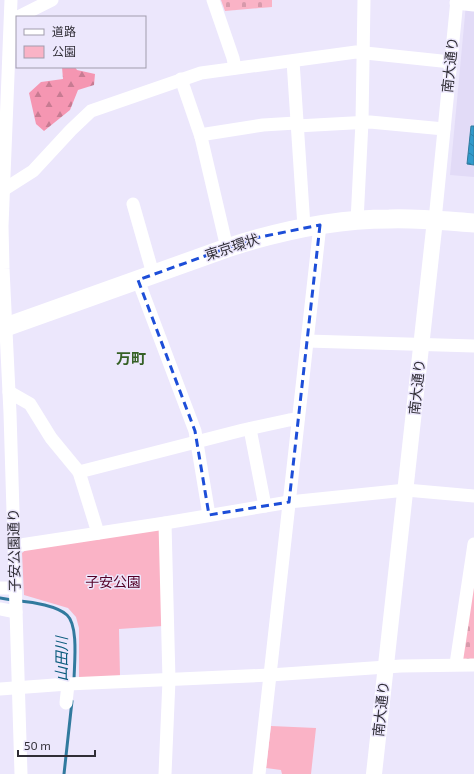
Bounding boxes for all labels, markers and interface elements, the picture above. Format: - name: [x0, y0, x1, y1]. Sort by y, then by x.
- legend: [16, 16, 146, 68]
- text: 道路: [52, 24, 76, 38]
- street label: 南大通り: [438, 36, 461, 94]
- text: 公園: [52, 44, 76, 58]
- street label: 東京環状: [203, 230, 261, 263]
- district label: 万町: [116, 349, 146, 367]
- street label: 南大通り: [405, 358, 428, 416]
- street label: 子安公園通り: [4, 508, 23, 592]
- park label: 子安公園: [85, 573, 141, 590]
- water label: 山田川: [52, 635, 70, 682]
- street label: 南大通り: [369, 680, 392, 738]
- scale bar: [18, 732, 95, 758]
- text: 50 m: [24, 738, 51, 752]

